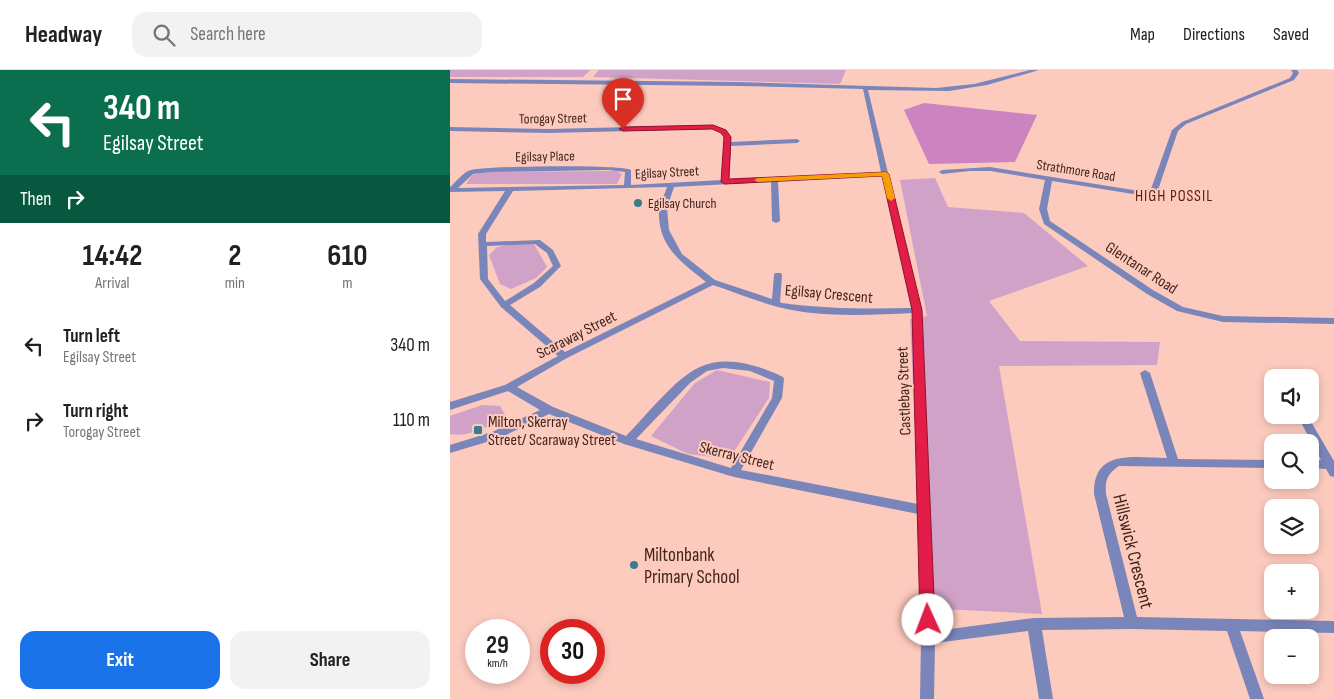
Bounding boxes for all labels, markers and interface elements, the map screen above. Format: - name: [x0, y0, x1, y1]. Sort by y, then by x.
- search box: [132, 12, 482, 57]
- text: Headway: [25, 20, 102, 49]
- icon: search: [150, 21, 178, 49]
- text: Search here: [190, 23, 266, 46]
- text: Map: [1130, 24, 1155, 45]
- text: Directions: [1183, 24, 1245, 45]
- text: Saved: [1273, 24, 1309, 45]
- pin: [602, 78, 644, 129]
- icon: arrive: [609, 85, 637, 113]
- text: 340 m: [103, 87, 180, 130]
- icon: left: [20, 90, 85, 155]
- street label: Torogay Street: [519, 109, 587, 128]
- text: Egilsay Street: [103, 130, 204, 157]
- street label: Egilsay Place: [515, 147, 575, 166]
- street label: Strathmore Road: [1035, 156, 1117, 185]
- street label: Egilsay Street: [635, 162, 699, 183]
- icon: right: [61, 185, 89, 213]
- district label: HIGH POSSIL: [1135, 187, 1213, 206]
- text: Then: [20, 188, 51, 211]
- place label: Egilsay Church: [648, 195, 716, 212]
- marker: Egilsay Church: [632, 197, 644, 209]
- text: 14:42: [82, 238, 142, 274]
- text: 2: [228, 238, 241, 274]
- text: 610: [327, 238, 368, 274]
- street label: Glentanar Road: [1102, 238, 1181, 299]
- text: Arrival: [95, 274, 130, 293]
- text: min: [225, 274, 245, 293]
- text: m: [342, 274, 353, 293]
- street label: Egilsay Crescent: [784, 281, 874, 308]
- street label: Scaraway Street: [534, 307, 620, 364]
- text: Turn left: [63, 325, 120, 348]
- icon: left: [20, 332, 48, 360]
- text: 340 m: [390, 334, 430, 357]
- street label: Castlebay Street: [893, 346, 916, 436]
- text: Egilsay Street: [63, 348, 136, 367]
- map controls: [1264, 369, 1319, 684]
- button: sound: [1264, 369, 1319, 424]
- text: Turn right: [63, 400, 128, 423]
- icon: right: [20, 407, 48, 435]
- text: 110 m: [393, 409, 430, 432]
- place label: Milton, Skerray Street/ Scaraway Street: [488, 413, 616, 450]
- text: Torogay Street: [63, 423, 141, 442]
- marker: Milton, Skerray Street/ Scaraway Street: [472, 424, 484, 436]
- button: search: [1264, 434, 1319, 489]
- street label: Skerray Street: [697, 438, 776, 475]
- street label: Hillswick Crescent: [1107, 492, 1158, 611]
- button: layers: [1264, 499, 1319, 554]
- place label: Miltonbank Primary School: [644, 544, 740, 589]
- marker: Miltonbank Primary School: [628, 559, 640, 571]
- button: +: [1264, 564, 1319, 619]
- position arrow: [901, 593, 953, 645]
- speed limit sign: 30: [540, 619, 605, 684]
- button: −: [1264, 629, 1319, 684]
- text: 29: [486, 630, 509, 661]
- button: Exit: [20, 631, 220, 689]
- button: Share: [230, 631, 430, 689]
- text: km/h: [487, 656, 508, 671]

